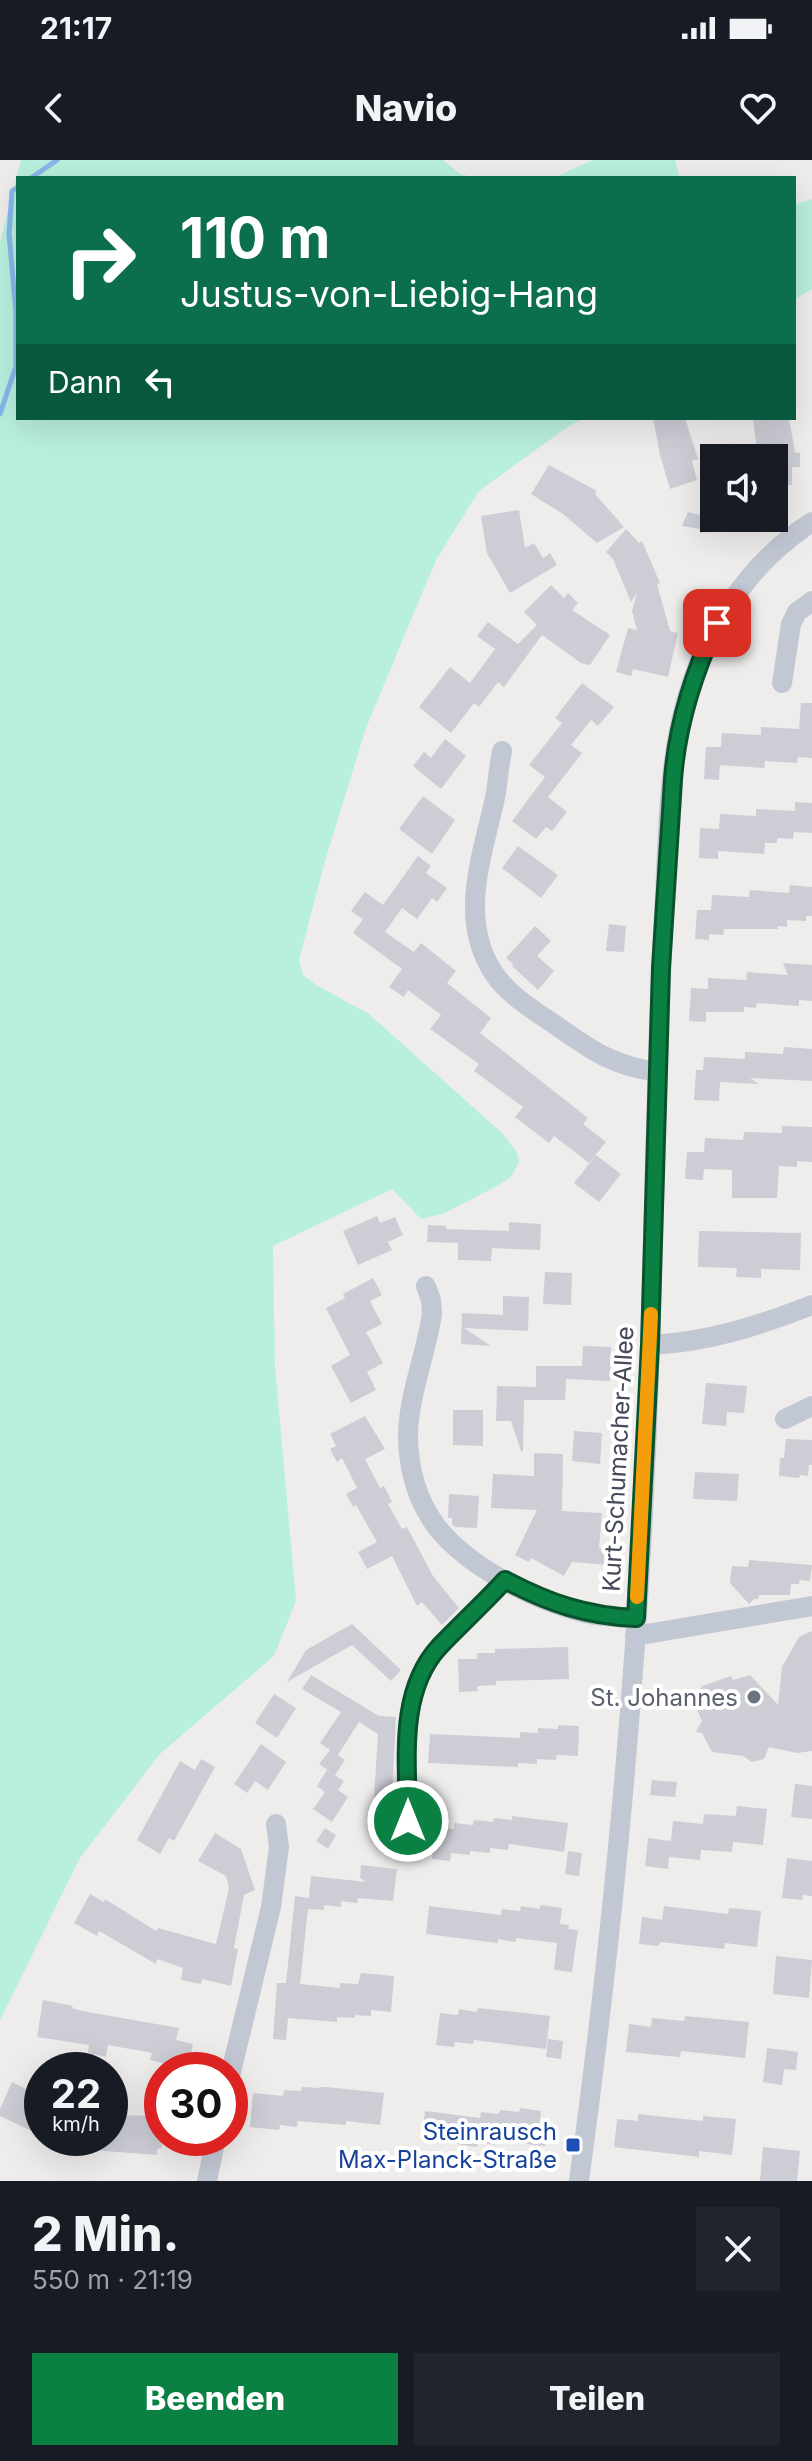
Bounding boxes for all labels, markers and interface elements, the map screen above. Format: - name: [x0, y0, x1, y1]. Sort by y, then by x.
- text: 21:17: [40, 10, 112, 46]
- icon: back: [32, 86, 76, 130]
- text: Navio: [355, 86, 457, 130]
- icon: heart: [736, 86, 780, 130]
- text: 110 m: [180, 204, 330, 272]
- icon: right: [48, 208, 152, 312]
- text: Justus-von-Liebig-Hang: [180, 272, 598, 316]
- icon: left: [138, 360, 182, 404]
- text: Dann: [48, 364, 122, 400]
- map controls: [700, 444, 788, 532]
- button: sound: [700, 444, 788, 532]
- pin: [683, 589, 751, 657]
- icon: arrive: [695, 601, 739, 645]
- street label: Kurt-Schumacher-Allee: [597, 1326, 639, 1592]
- place label: St. Johannes: [590, 1683, 738, 1712]
- marker: St. Johannes: [745, 1688, 763, 1706]
- position arrow: [366, 1779, 450, 1863]
- speed limit sign: 30: [144, 2052, 248, 2156]
- text: 22: [51, 2069, 101, 2118]
- text: km/h: [52, 2112, 100, 2136]
- place label: Steinrausch Max-Planck-Straße: [338, 2117, 557, 2174]
- marker: Steinrausch Max-Planck-Straße: [564, 2136, 582, 2154]
- text: 2 Min.: [32, 2204, 179, 2263]
- button: close: [696, 2207, 780, 2291]
- text: 550 m · 21:19: [32, 2264, 193, 2295]
- button: Beenden: [32, 2353, 398, 2445]
- button: Teilen: [414, 2353, 780, 2445]

